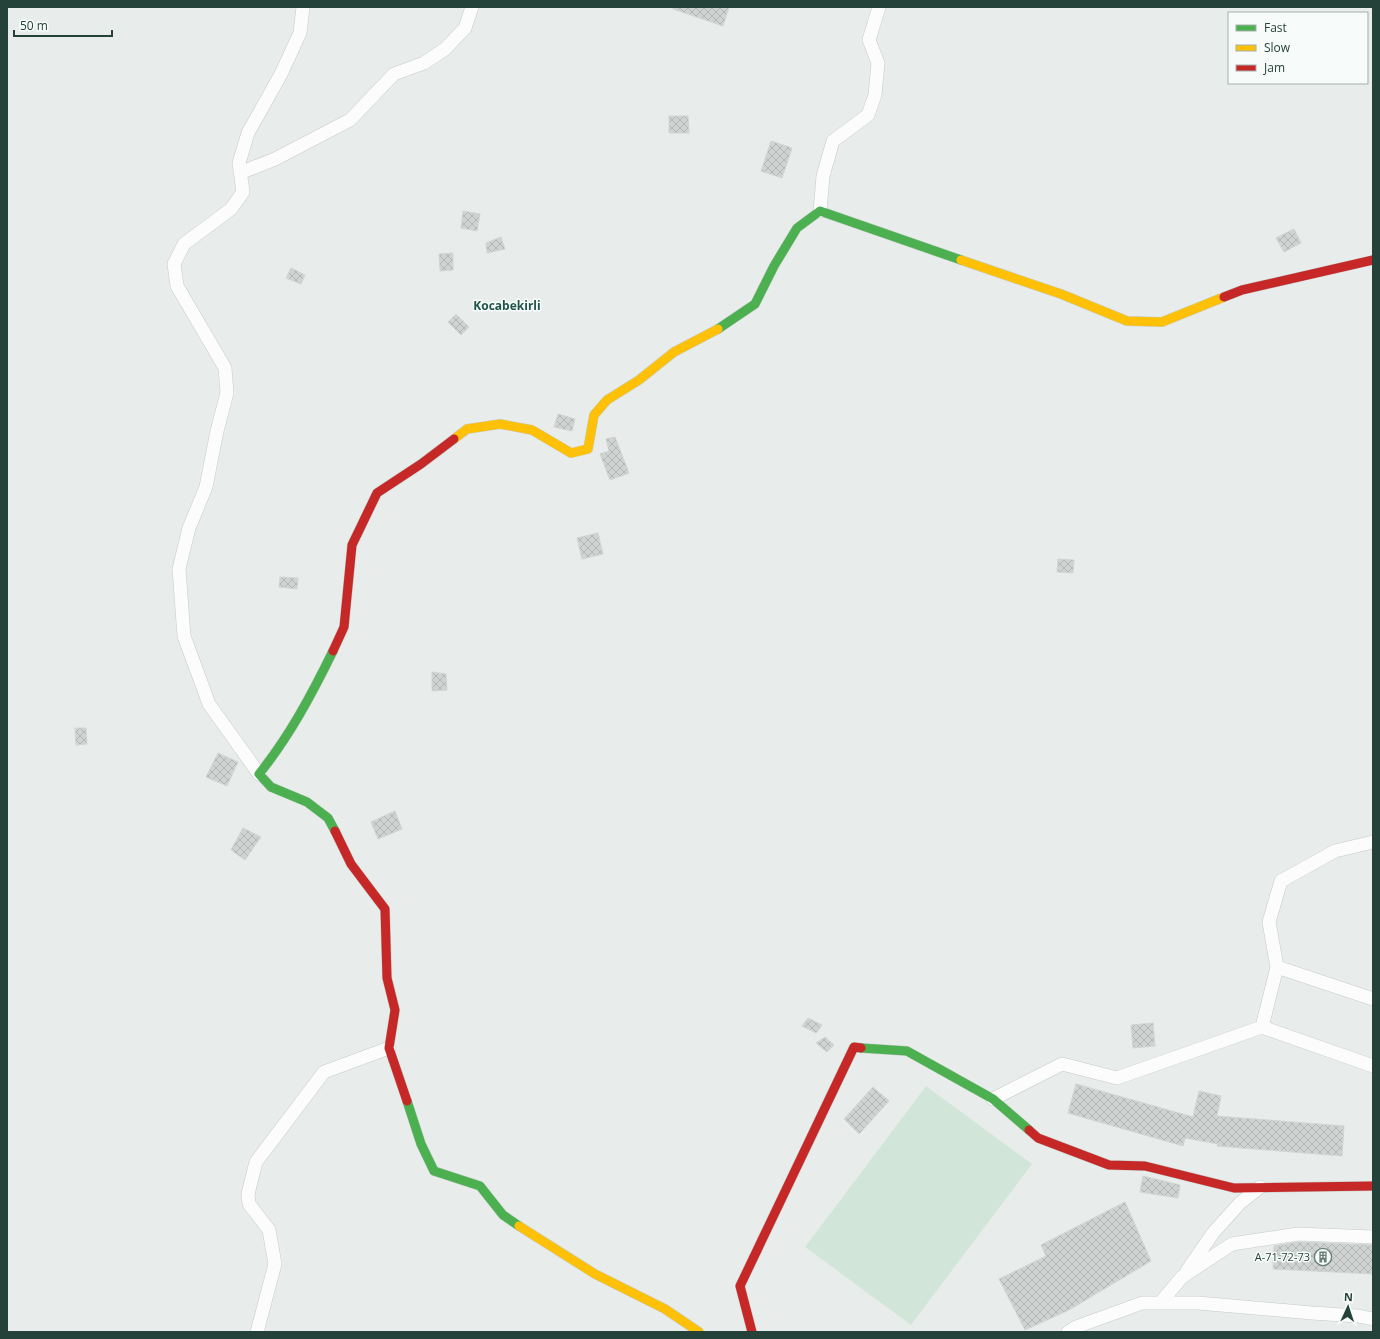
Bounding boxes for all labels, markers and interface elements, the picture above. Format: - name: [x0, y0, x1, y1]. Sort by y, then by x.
- scale bar: [14, 12, 112, 38]
- legend: [1228, 12, 1368, 84]
- text: 50 m: [20, 17, 48, 34]
- text: Fast: [1264, 19, 1287, 36]
- text: Slow: [1264, 39, 1291, 56]
- text: Jam: [1263, 59, 1285, 76]
- district label: Kocabekirli: [473, 297, 541, 314]
- building icon: A-71-72-73: [1313, 1247, 1333, 1267]
- place label: A-71-72-73: [1255, 1249, 1310, 1264]
- north arrow: [1328, 1287, 1368, 1327]
- text: N: [1344, 1289, 1353, 1304]

